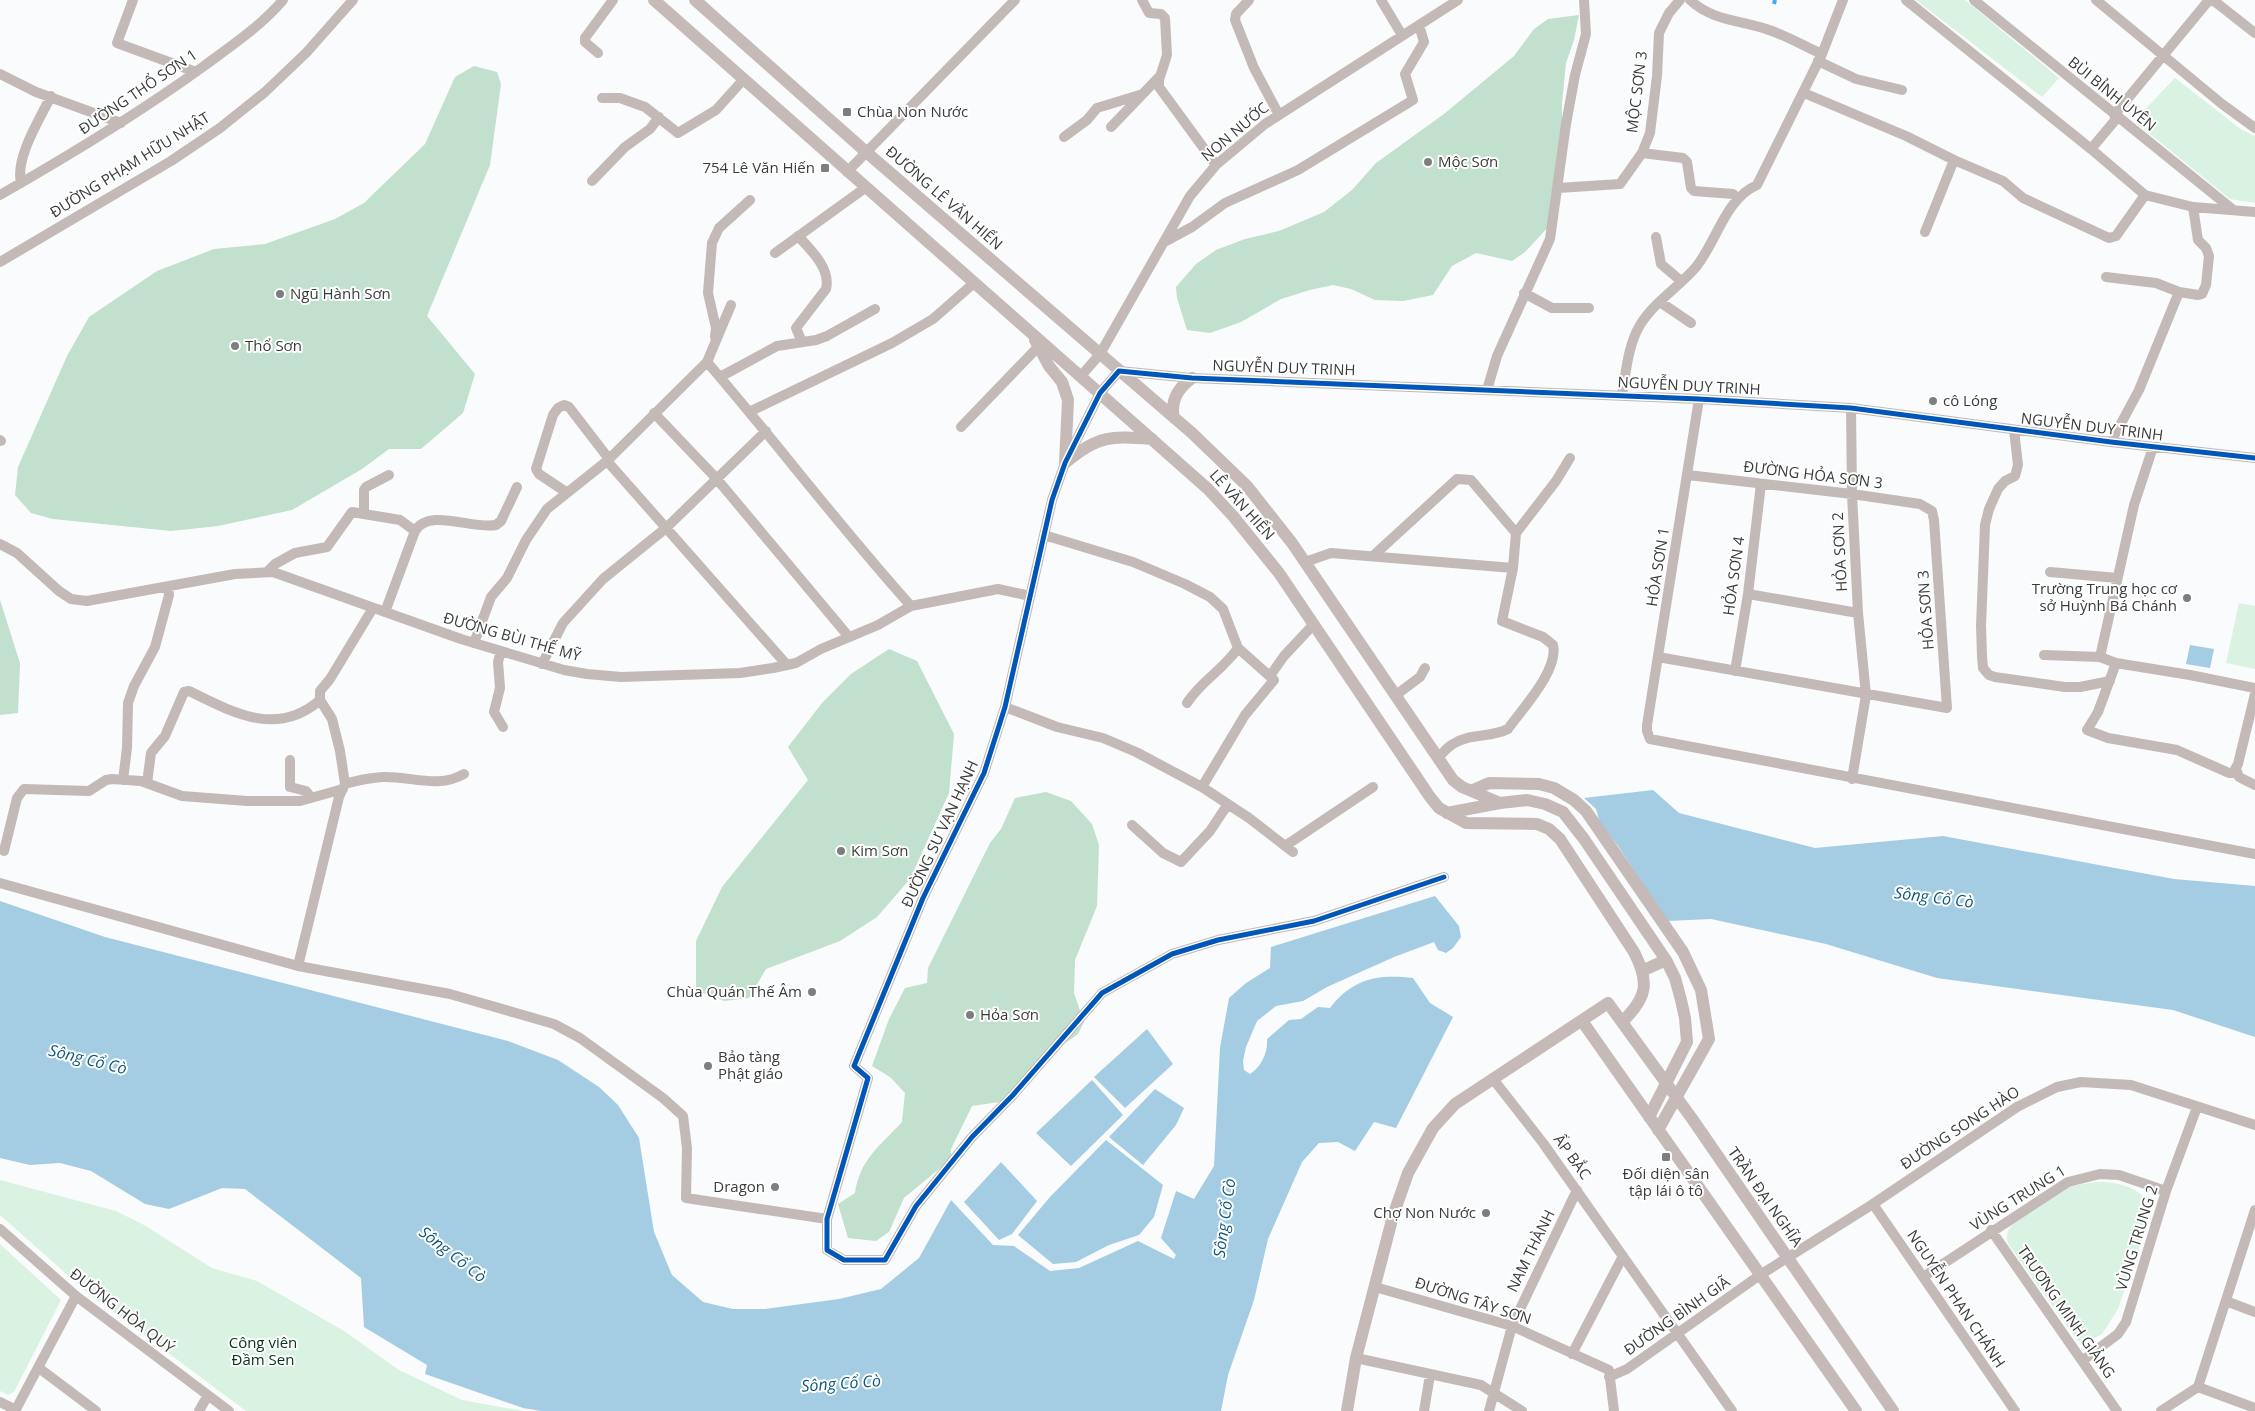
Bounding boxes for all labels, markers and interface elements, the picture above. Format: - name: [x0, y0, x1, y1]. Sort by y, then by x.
- street label: ĐƯỜNG THỔ SƠN 1: [74, 44, 201, 138]
- street label: MỘC SƠN 3: [1621, 50, 1651, 134]
- street label: BÙI BỈNH UYÊN: [2064, 52, 2161, 135]
- street label: NON NƯỚC: [1196, 97, 1272, 165]
- place label: Chùa Non Nước: [857, 101, 968, 121]
- street label: ĐƯỜNG PHẠM HỮU NHẬT: [46, 106, 214, 222]
- marker: Chùa Non Nước: [841, 106, 853, 118]
- street label: ĐƯỜNG LÊ VĂN HIẾN: [882, 141, 1007, 254]
- place label: Mộc Sơn: [1438, 151, 1498, 171]
- marker: Mộc Sơn: [1422, 156, 1434, 168]
- place label: 754 Lê Văn Hiến: [702, 157, 815, 177]
- marker: 754 Lê Văn Hiến: [819, 162, 831, 174]
- place label: Ngũ Hành Sơn: [290, 283, 391, 303]
- marker: Ngũ Hành Sơn: [274, 288, 286, 300]
- place label: Thổ Sơn: [245, 335, 302, 355]
- marker: Thổ Sơn: [229, 340, 241, 352]
- street label: NGUYỄN DUY TRINH: [1212, 355, 1356, 379]
- street label: NGUYỄN DUY TRINH: [1617, 371, 1761, 399]
- place label: cô Lóng: [1943, 390, 1997, 410]
- marker: cô Lóng: [1927, 395, 1939, 407]
- street label: NGUYỄN DUY TRINH: [2020, 407, 2164, 445]
- street label: ĐƯỜNG HỎA SƠN 3: [1742, 456, 1884, 492]
- street label: LÊ VĂN HIẾN: [1206, 465, 1280, 544]
- street label: HỎA SƠN 2: [1827, 512, 1851, 592]
- street label: HỎA SƠN 1: [1641, 526, 1673, 608]
- street label: HỎA SƠN 4: [1718, 535, 1749, 617]
- street label: HỎA SƠN 3: [1912, 570, 1938, 651]
- place label: Trường Trung học cơ sở Huỳnh Bá Chánh: [2032, 578, 2178, 615]
- marker: Trường Trung học cơ sở Huỳnh Bá Chánh: [2181, 592, 2193, 604]
- street label: ĐƯỜNG BÙI THẾ MỸ: [441, 607, 584, 665]
- street label: ĐƯỜNG SƯ VẠN HẠNH: [896, 757, 982, 911]
- place label: Kim Sơn: [851, 840, 908, 860]
- marker: Kim Sơn: [835, 845, 847, 857]
- water label: Sông Cổ Cò: [1893, 881, 1975, 913]
- place label: Chùa Quán Thế Âm: [666, 981, 802, 1001]
- marker: Chùa Quán Thế Âm: [806, 986, 818, 998]
- place label: Hỏa Sơn: [980, 1004, 1039, 1024]
- marker: Hỏa Sơn: [964, 1009, 976, 1021]
- water label: Sông Cổ Cò: [47, 1039, 129, 1079]
- place label: Bảo tàng Phật giáo: [718, 1046, 783, 1083]
- marker: Bảo tàng Phật giáo: [702, 1060, 714, 1072]
- street label: ĐƯỜNG SONG HÀO: [1896, 1081, 2023, 1173]
- street label: ẤP BẮC: [1550, 1130, 1596, 1183]
- street label: TRẦN ĐẠI NGHĨA: [1724, 1143, 1808, 1251]
- marker: Đối diện sân tập lái ô tô: [1660, 1151, 1672, 1163]
- street label: VÙNG TRUNG 1: [1966, 1160, 2069, 1235]
- place label: Đối diện sân tập lái ô tô: [1623, 1163, 1709, 1200]
- place label: Dragon: [713, 1176, 765, 1196]
- water label: Sông Cổ Cò: [1208, 1177, 1240, 1259]
- marker: Dragon: [769, 1181, 781, 1193]
- street label: VÙNG TRUNG 2: [2111, 1183, 2162, 1293]
- place label: Chợ Non Nước: [1373, 1202, 1476, 1222]
- street label: NAM THÀNH: [1502, 1206, 1559, 1295]
- marker: Chợ Non Nước: [1480, 1207, 1492, 1219]
- water label: Sông Cổ Cò: [415, 1221, 491, 1287]
- street label: NGUYỄN PHAN CHÁNH: [1903, 1226, 2010, 1371]
- street label: TRƯƠNG MINH GIẢNG: [2013, 1241, 2120, 1382]
- street label: ĐƯỜNG HÒA QUÝ: [66, 1263, 179, 1358]
- street label: ĐƯỜNG BÌNH GIÃ: [1619, 1271, 1734, 1359]
- street label: ĐƯỜNG TÂY SƠN: [1412, 1272, 1534, 1328]
- park label: Công viên Đầm Sen: [229, 1332, 297, 1369]
- water label: Sông Cổ Cò: [800, 1369, 882, 1397]

